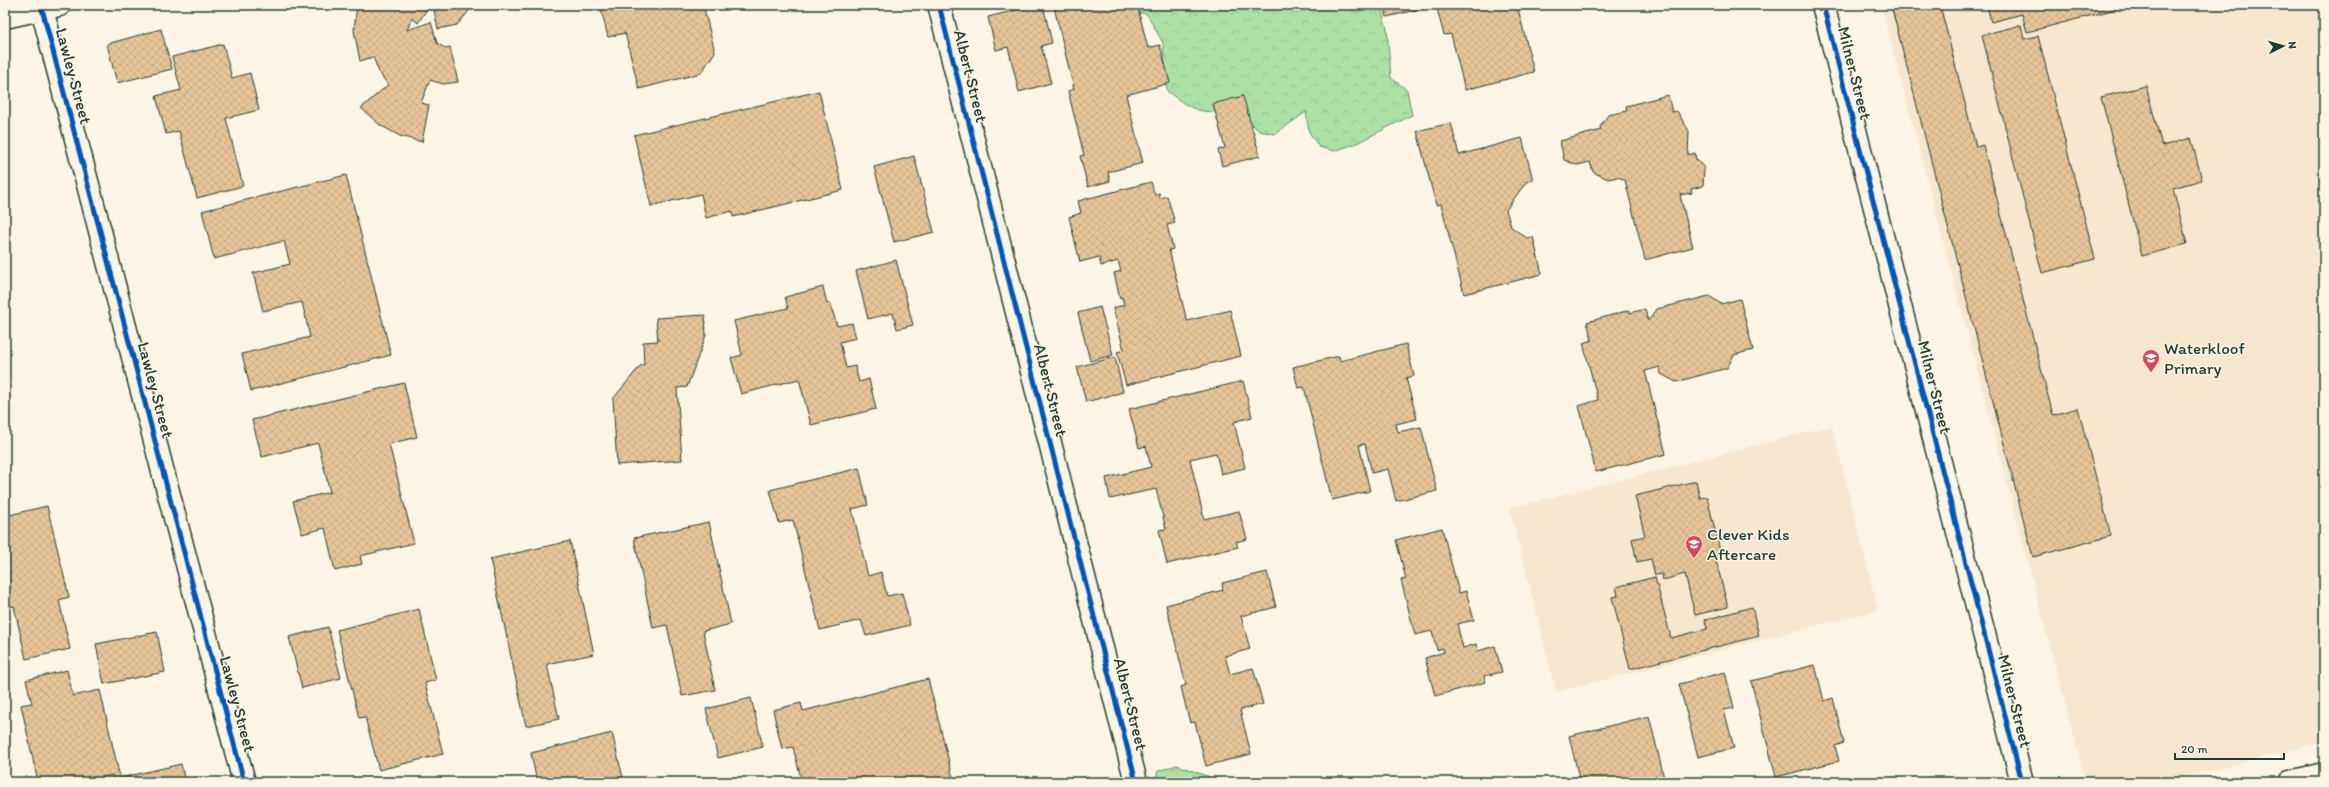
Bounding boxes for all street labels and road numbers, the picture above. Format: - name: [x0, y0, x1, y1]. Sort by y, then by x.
- street label: Milner Street: [1834, 24, 1876, 122]
- street label: Lawley Street: [52, 26, 96, 126]
- street label: Albert Street: [950, 28, 992, 124]
- street label: Milner Street: [1914, 338, 1956, 436]
- street label: Lawley Street: [134, 340, 178, 440]
- street label: Albert Street: [1030, 342, 1072, 438]
- street label: Milner Street: [1994, 652, 2036, 750]
- street label: Lawley Street: [216, 654, 260, 754]
- street label: Albert Street: [1110, 656, 1152, 752]

